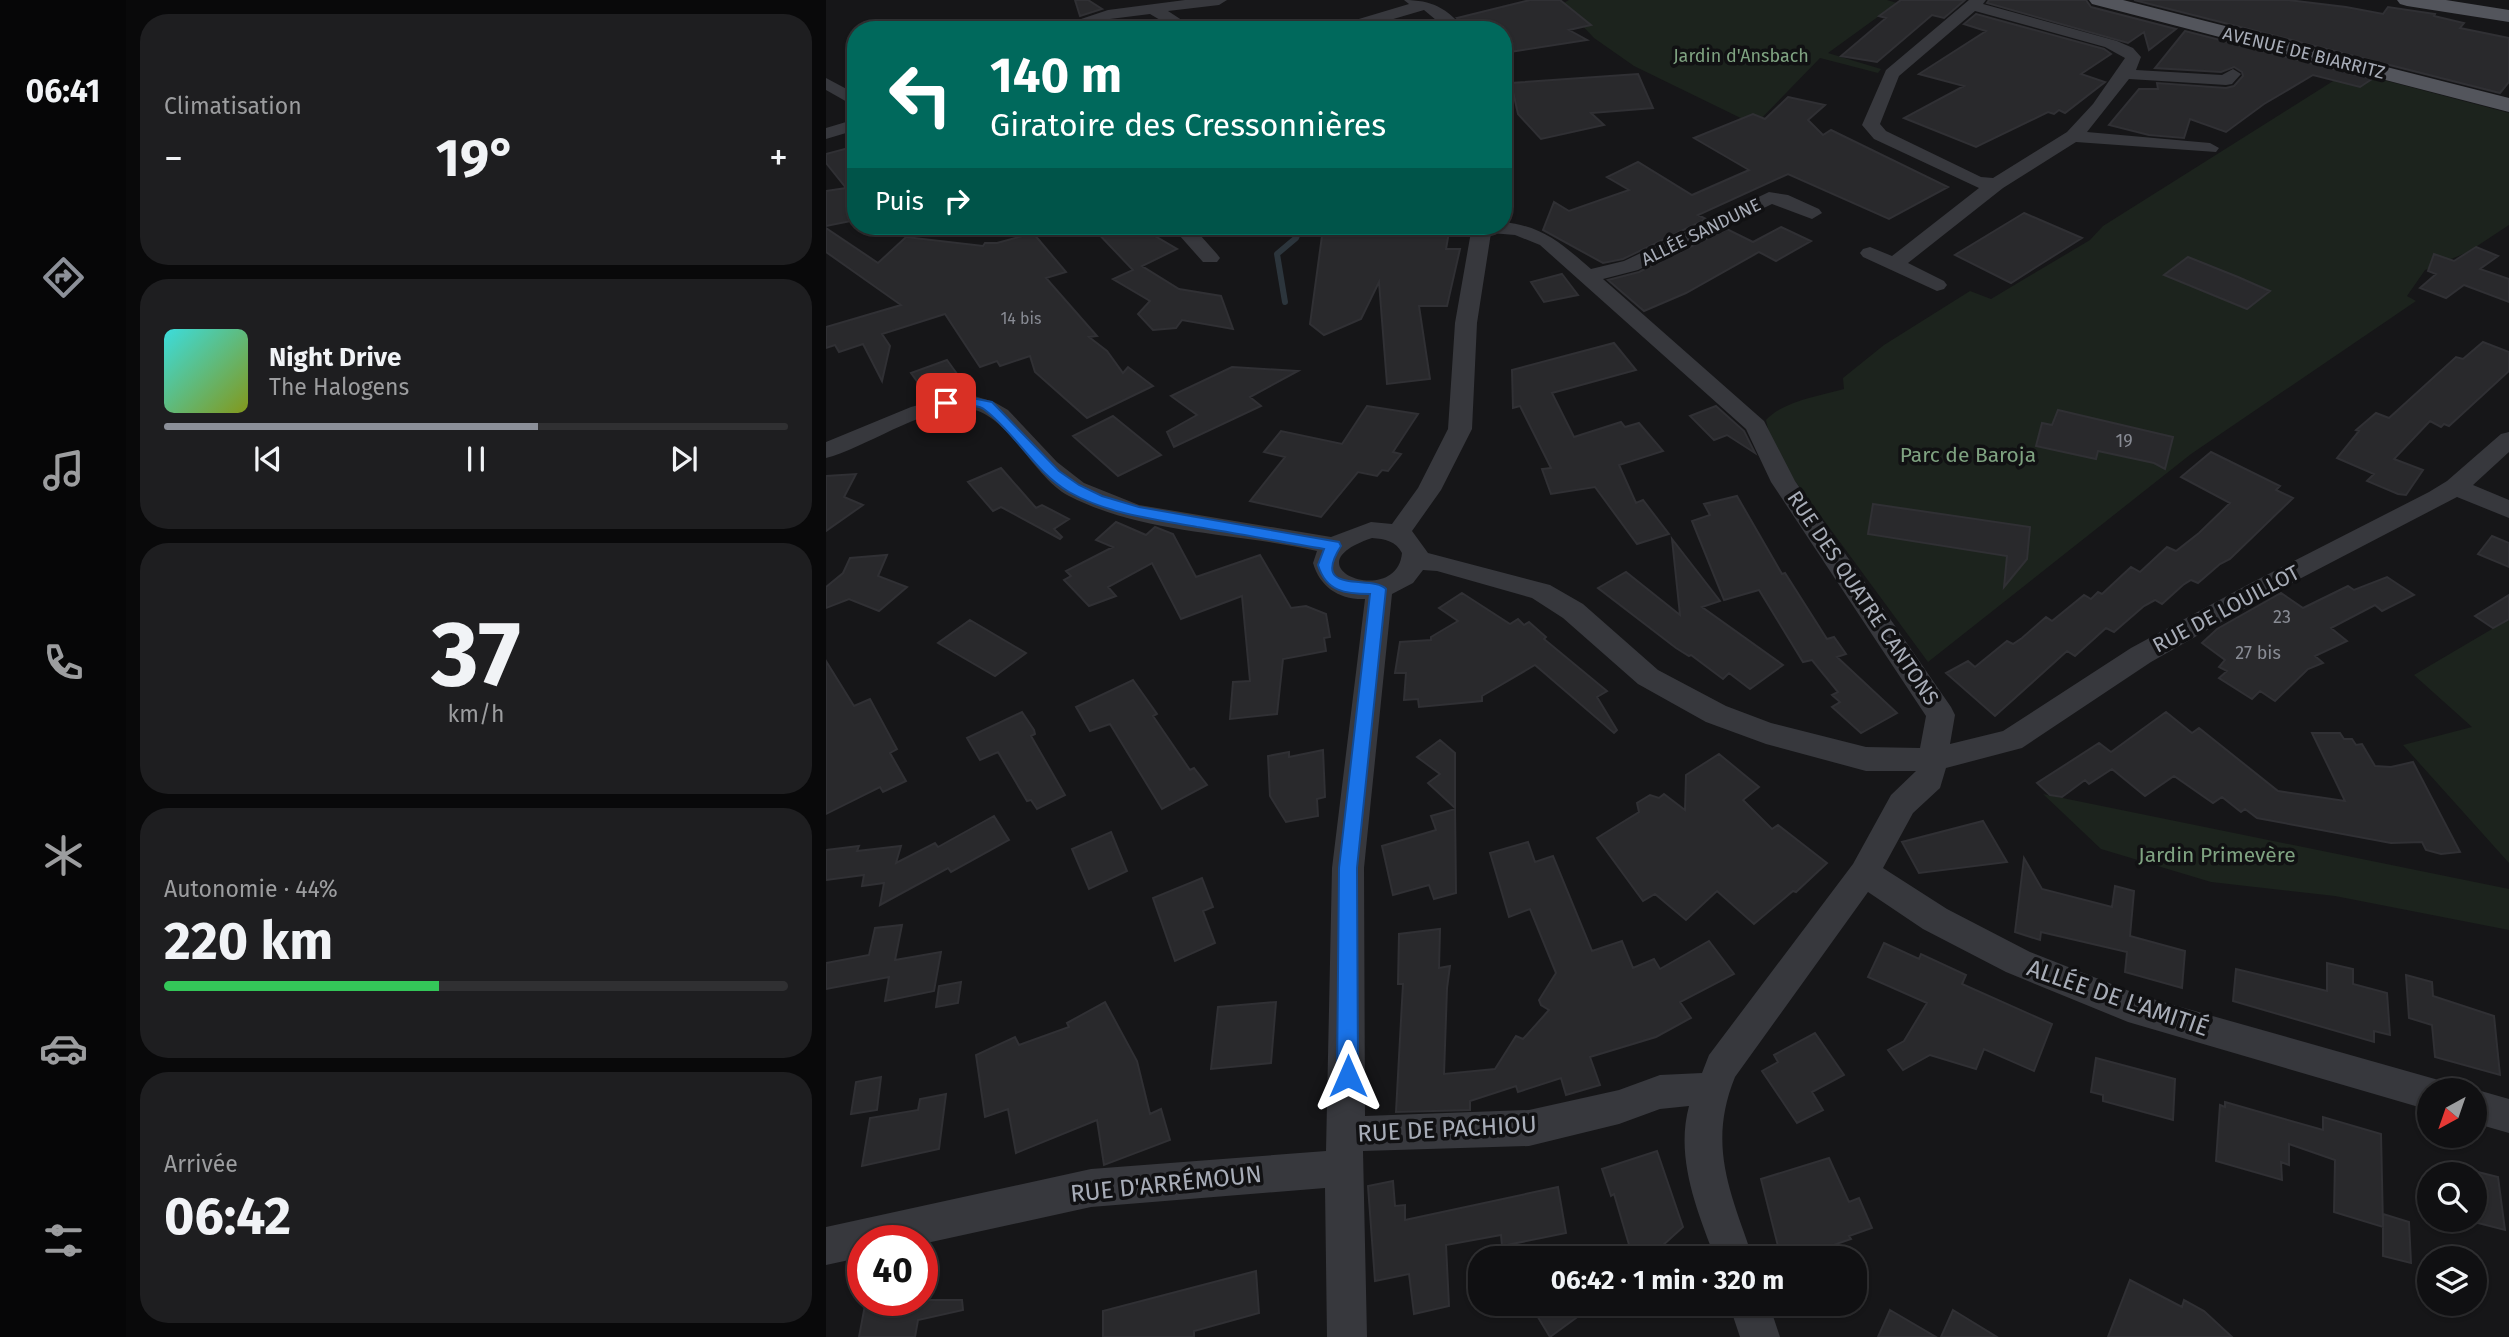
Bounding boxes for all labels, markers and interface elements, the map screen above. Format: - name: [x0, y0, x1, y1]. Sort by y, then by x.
- street label: AVENUE DE BIARRITZ: [2221, 22, 2387, 84]
- park label: Jardin d'Ansbach: [1673, 45, 1809, 67]
- text: 140 m: [990, 46, 1122, 105]
- icon: left: [875, 49, 966, 140]
- text: 06:41: [26, 72, 100, 110]
- text: Climatisation: [164, 92, 302, 120]
- text: Giratoire des Cressonnières: [990, 106, 1386, 144]
- text: 19°: [436, 127, 516, 190]
- text: −: [164, 135, 183, 181]
- text: +: [769, 135, 788, 181]
- icon: right: [938, 182, 976, 220]
- text: Puis: [875, 186, 924, 217]
- street label: ALLÉE SANDUNE: [1637, 193, 1764, 270]
- icon: directions: [39, 253, 88, 302]
- house number: 14 bis: [1000, 309, 1042, 328]
- text: Night Drive: [269, 342, 401, 373]
- text: The Halogens: [269, 373, 409, 401]
- pin: [916, 373, 976, 433]
- icon: arrive: [927, 384, 965, 422]
- house number: 19: [2115, 430, 2133, 452]
- icon: previous: [249, 440, 287, 478]
- icon: pause: [457, 440, 495, 478]
- icon: next: [665, 440, 703, 478]
- park label: Parc de Baroja: [1900, 442, 2036, 468]
- icon: music: [39, 446, 88, 495]
- street label: RUE DES QUATRE CANTONS: [1781, 486, 1945, 710]
- street label: RUE DE LOUILLOT: [2148, 559, 2304, 659]
- text: 37: [431, 600, 521, 709]
- house number: 23: [2273, 606, 2291, 628]
- icon: phone: [39, 638, 88, 687]
- house number: 27 bis: [2235, 642, 2281, 664]
- text: km/h: [448, 700, 504, 728]
- icon: climate: [39, 831, 88, 880]
- park label: Jardin Primevère: [2138, 842, 2296, 868]
- text: Autonomie · 44%: [164, 875, 338, 903]
- text: 220 km: [164, 910, 333, 973]
- street label: ALLÉE DE L'AMITIÉ: [2023, 953, 2213, 1042]
- icon: car: [39, 1024, 88, 1073]
- position arrow: [1311, 1039, 1385, 1113]
- north arrow: [2417, 1078, 2487, 1148]
- map controls: [2417, 1078, 2487, 1316]
- street label: RUE DE PACHIOU: [1357, 1110, 1537, 1148]
- text: Arrivée: [164, 1150, 238, 1178]
- street label: RUE D'ARRÉMOUN: [1069, 1159, 1263, 1208]
- button: search: [2417, 1162, 2487, 1232]
- text: 06:42: [164, 1185, 291, 1248]
- icon: filters: [39, 1216, 88, 1265]
- speed limit sign: 40: [847, 1225, 938, 1316]
- button: layers: [2417, 1246, 2487, 1316]
- text: 06:42 · 1 min · 320 m: [1551, 1265, 1784, 1296]

